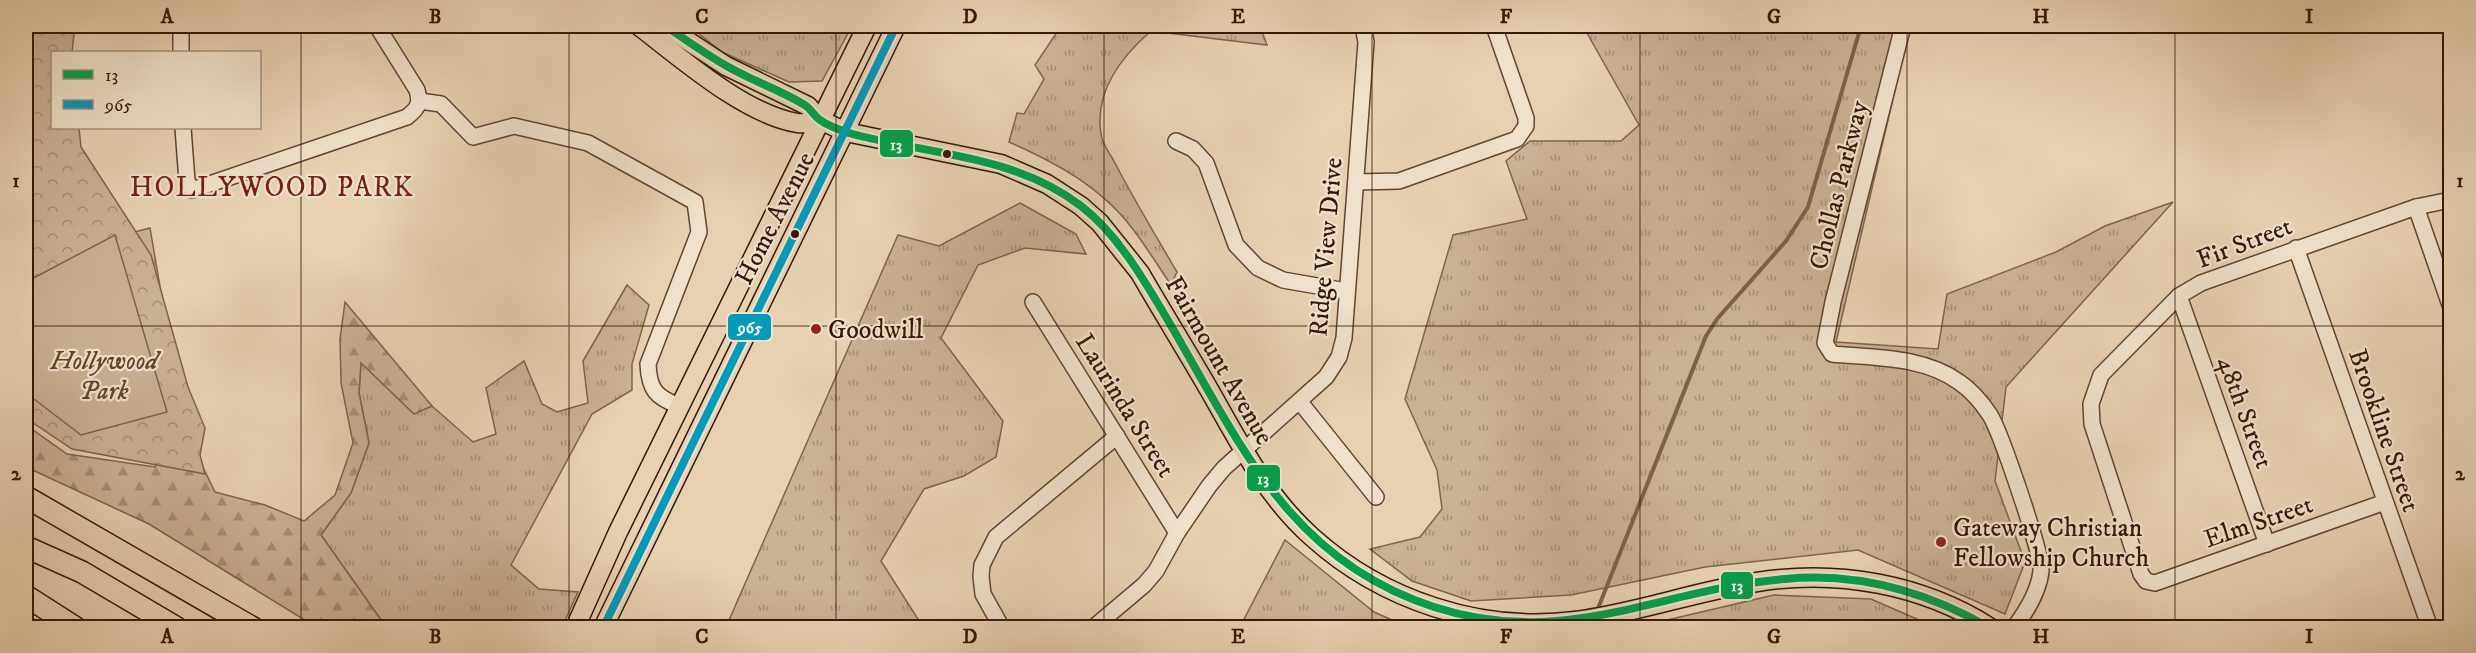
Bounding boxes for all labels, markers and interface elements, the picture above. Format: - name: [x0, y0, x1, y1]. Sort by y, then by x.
- text: A: [160, 5, 175, 30]
- text: B: [429, 5, 441, 30]
- text: C: [695, 5, 709, 30]
- text: D: [963, 5, 978, 30]
- text: E: [1231, 5, 1245, 30]
- text: F: [1500, 5, 1513, 30]
- text: G: [1767, 5, 1781, 30]
- text: H: [2033, 5, 2050, 30]
- text: I: [2305, 5, 2313, 30]
- legend: [51, 51, 261, 129]
- text: 13: [105, 65, 118, 87]
- text: 965: [104, 95, 132, 117]
- street label: Chollas Parkway: [1803, 97, 1877, 273]
- line badge: 13: [879, 129, 914, 158]
- text: 13: [890, 135, 902, 155]
- street label: Home Avenue: [728, 147, 823, 291]
- unlabelled marker: [941, 148, 953, 160]
- street label: Ridge View Drive: [1302, 156, 1351, 338]
- text: 1: [12, 169, 20, 194]
- text: 1: [2456, 169, 2464, 194]
- district label: HOLLYWOOD PARK: [130, 170, 414, 205]
- street label: Fir Street: [2192, 210, 2297, 277]
- unlabelled marker: [789, 228, 801, 240]
- street label: Fairmount Avenue: [1157, 270, 1280, 451]
- line badge: 965: [727, 313, 772, 341]
- place label: Goodwill: [828, 314, 923, 347]
- text: 965: [737, 318, 762, 338]
- marker: Goodwill: [809, 322, 823, 336]
- street label: Laurinda Street: [1067, 328, 1182, 484]
- park label: Hollywood Park: [49, 345, 161, 408]
- street label: Brookline Street: [2340, 345, 2427, 516]
- street label: 48th Street: [2209, 352, 2280, 473]
- text: 2: [11, 462, 22, 487]
- text: 2: [2455, 462, 2466, 487]
- line badge: 13: [1246, 464, 1281, 492]
- text: 13: [1257, 469, 1269, 489]
- street label: Elm Street: [2200, 488, 2317, 556]
- place label: Gateway Christian Fellowship Church: [1953, 512, 2150, 575]
- marker: Gateway Christian Fellowship Church: [1934, 535, 1948, 549]
- line badge: 13: [1720, 571, 1754, 600]
- text: 13: [1731, 576, 1743, 596]
- text: A: [160, 625, 175, 650]
- text: B: [429, 625, 441, 650]
- text: C: [695, 625, 709, 650]
- text: D: [963, 625, 978, 650]
- text: E: [1231, 625, 1245, 650]
- text: F: [1500, 625, 1513, 650]
- text: G: [1767, 625, 1781, 650]
- text: H: [2033, 625, 2050, 650]
- text: I: [2305, 625, 2313, 650]

